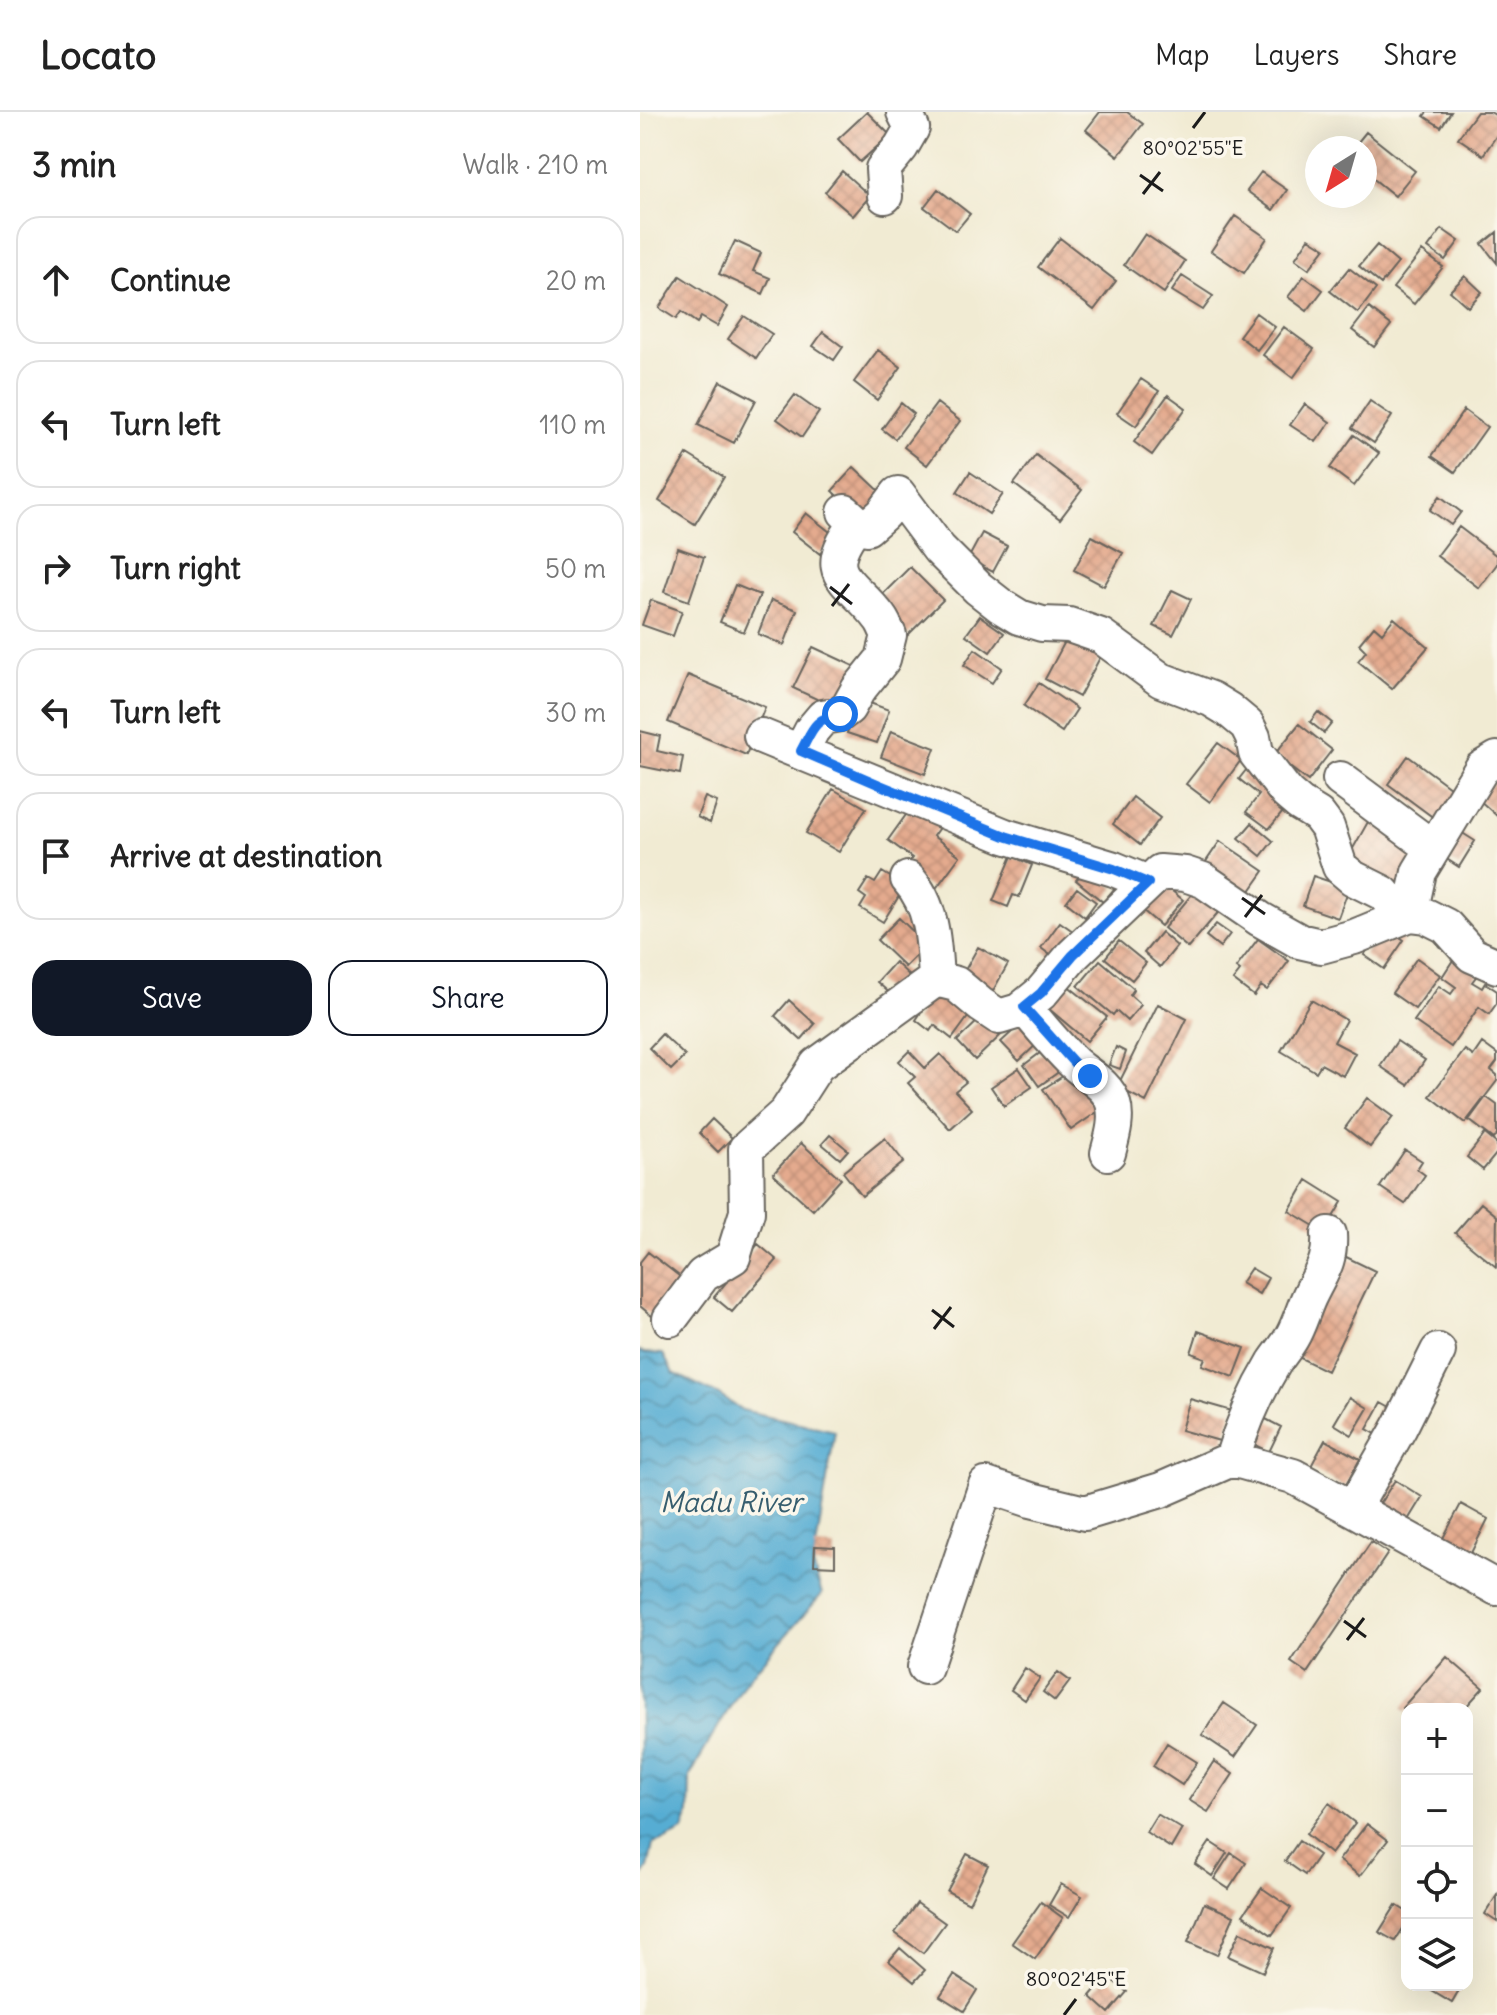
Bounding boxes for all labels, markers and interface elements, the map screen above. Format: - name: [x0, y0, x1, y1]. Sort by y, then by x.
- text: Locato: [40, 32, 156, 79]
- text: Map: [1155, 37, 1210, 73]
- text: Layers: [1254, 37, 1340, 73]
- text: Share: [1384, 37, 1457, 73]
- text: 80°02'55"E: [1143, 135, 1243, 160]
- north arrow: [1305, 136, 1377, 208]
- text: 3 min: [32, 143, 117, 186]
- text: Walk · 210 m: [462, 148, 608, 181]
- icon: ahead: [34, 258, 78, 302]
- text: Continue: [110, 261, 231, 299]
- text: 20 m: [546, 264, 606, 297]
- icon: left: [34, 402, 78, 446]
- text: Turn left: [110, 405, 221, 443]
- text: 110 m: [539, 408, 606, 441]
- icon: right: [34, 546, 78, 590]
- text: Turn right: [110, 549, 241, 587]
- text: 50 m: [545, 552, 606, 585]
- icon: left: [34, 690, 78, 734]
- text: Turn left: [110, 693, 221, 731]
- text: 30 m: [545, 696, 606, 729]
- route start: [822, 696, 858, 732]
- icon: arrive: [34, 834, 78, 878]
- text: Arrive at destination: [110, 837, 382, 875]
- button: Save: [32, 960, 312, 1036]
- button: Share: [328, 960, 608, 1036]
- route end: [1072, 1058, 1108, 1094]
- water label: Madu River: [660, 1484, 806, 1520]
- map controls: [1401, 1703, 1473, 1991]
- button: +: [1401, 1703, 1473, 1775]
- button: −: [1401, 1775, 1473, 1847]
- button: locate: [1401, 1847, 1473, 1919]
- button: layers: [1401, 1919, 1473, 1991]
- text: 80°02'45"E: [1026, 1966, 1126, 1991]

